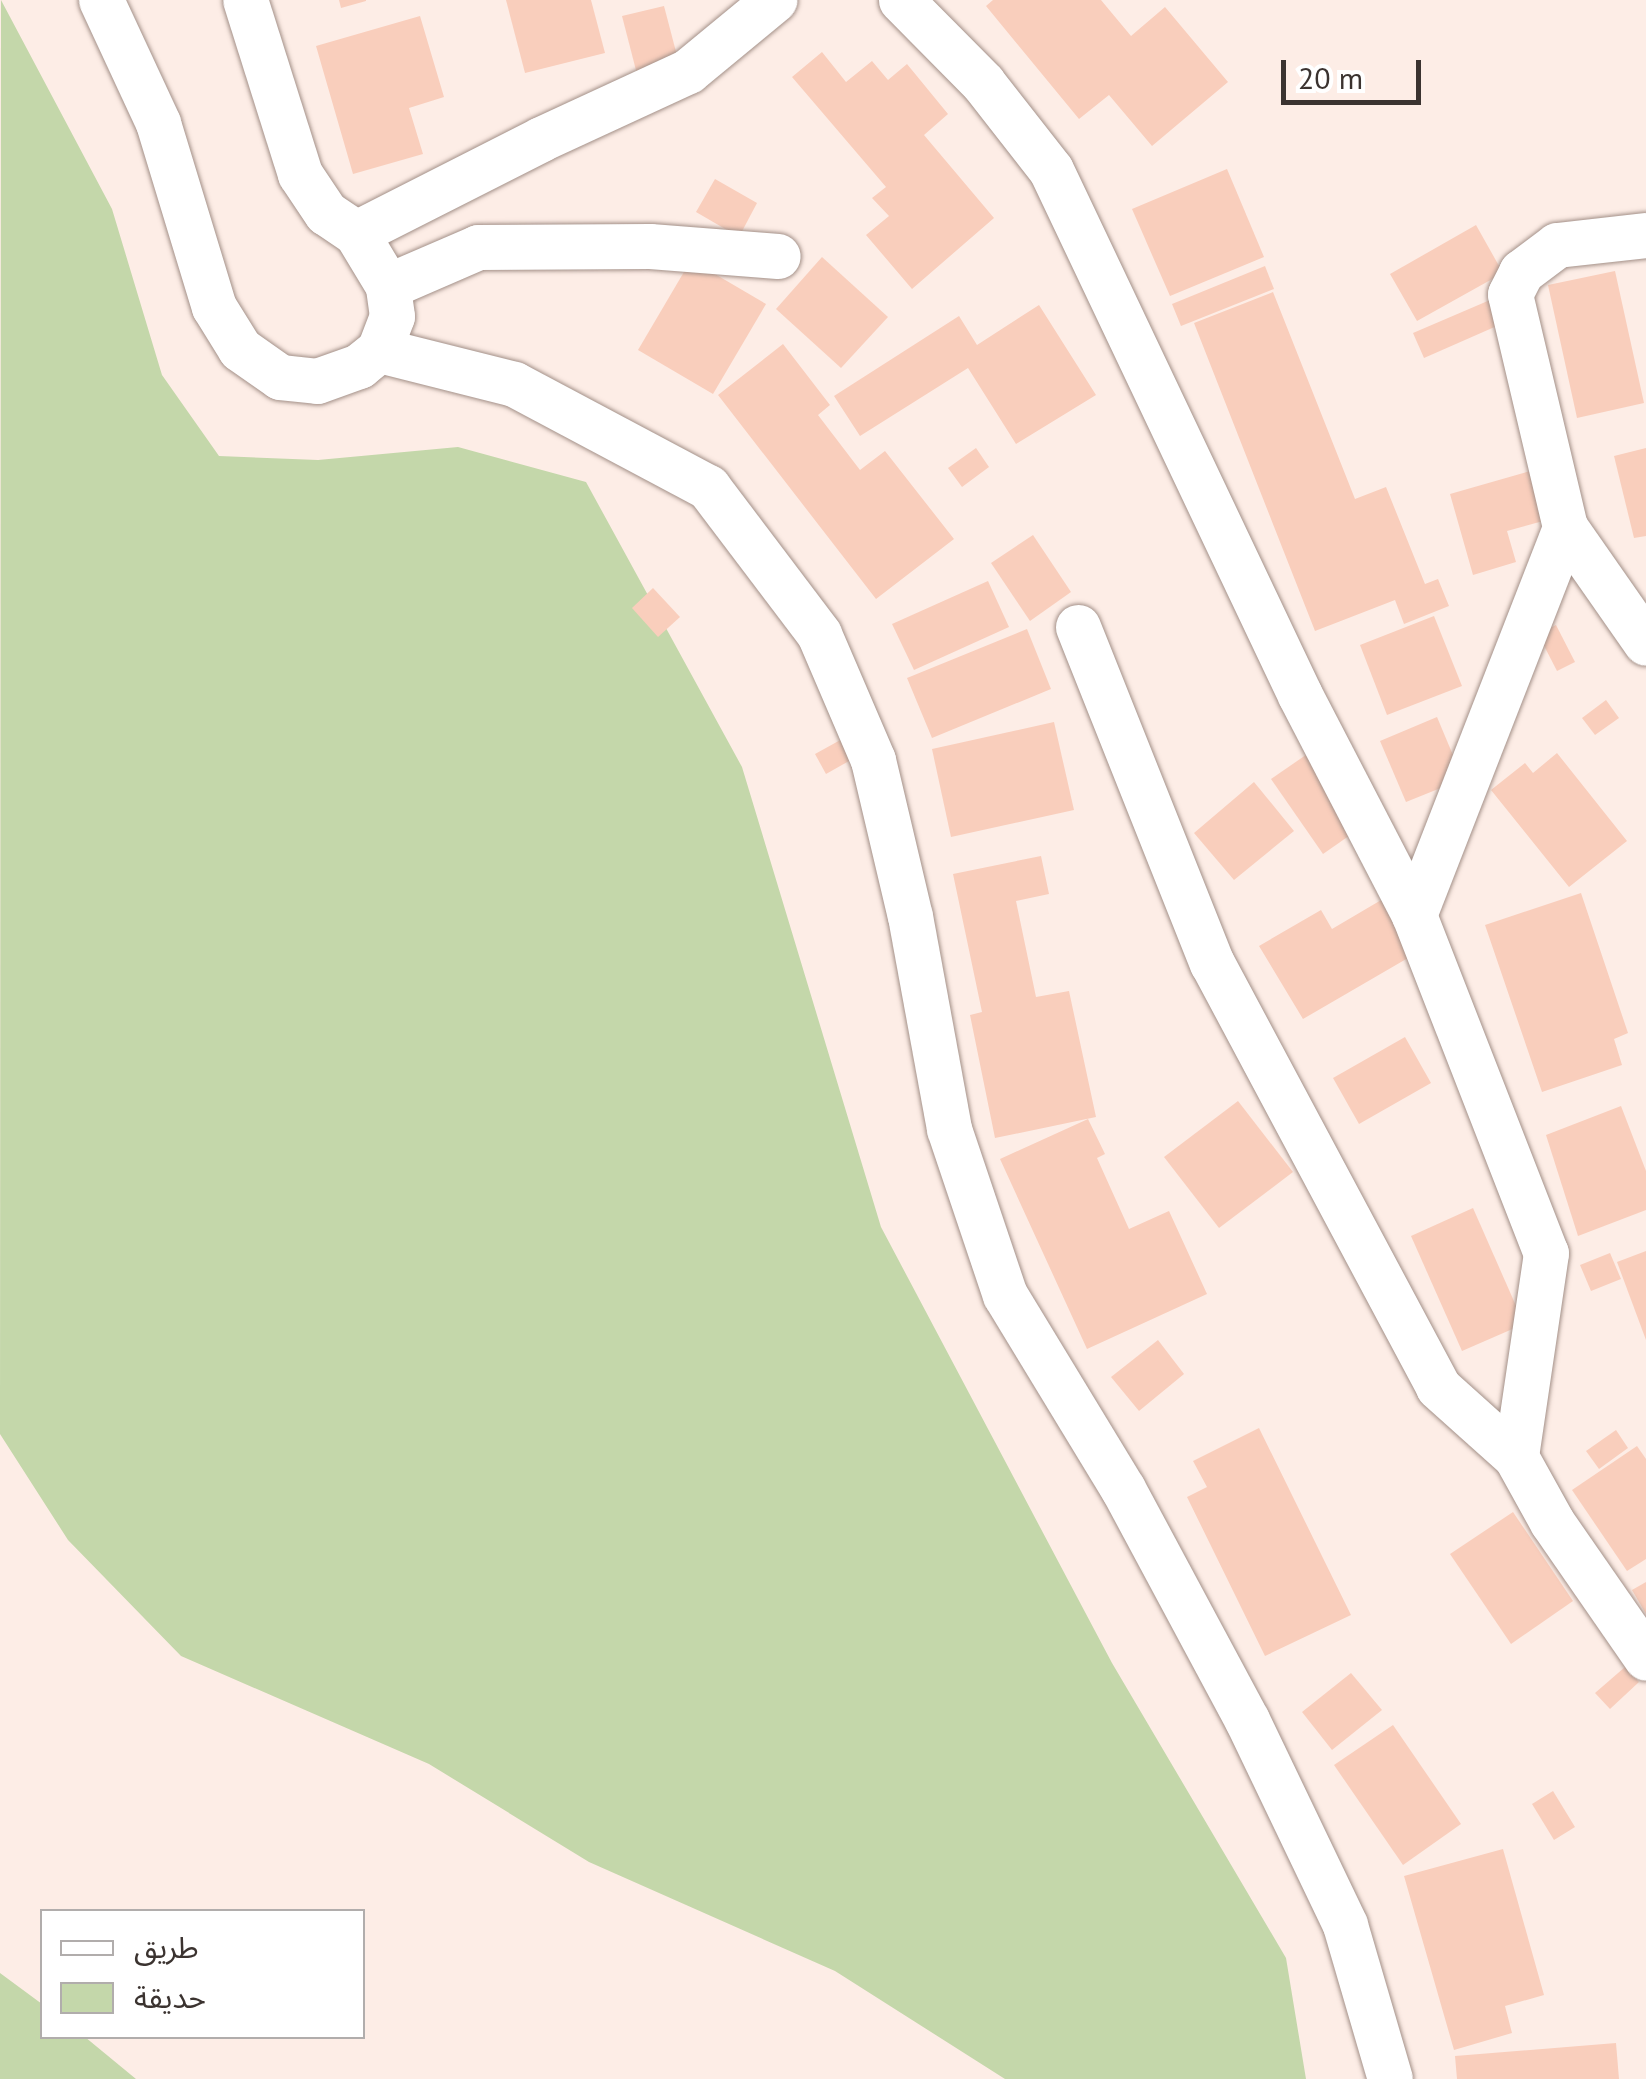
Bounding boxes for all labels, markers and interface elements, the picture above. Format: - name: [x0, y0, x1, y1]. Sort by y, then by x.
- scale bar: [1286, 40, 1426, 102]
- text: 20 m: [1298, 58, 1363, 97]
- legend: [40, 1909, 365, 2039]
- text: طريق: [134, 1927, 199, 1966]
- text: حديقة: [134, 1977, 206, 2016]

